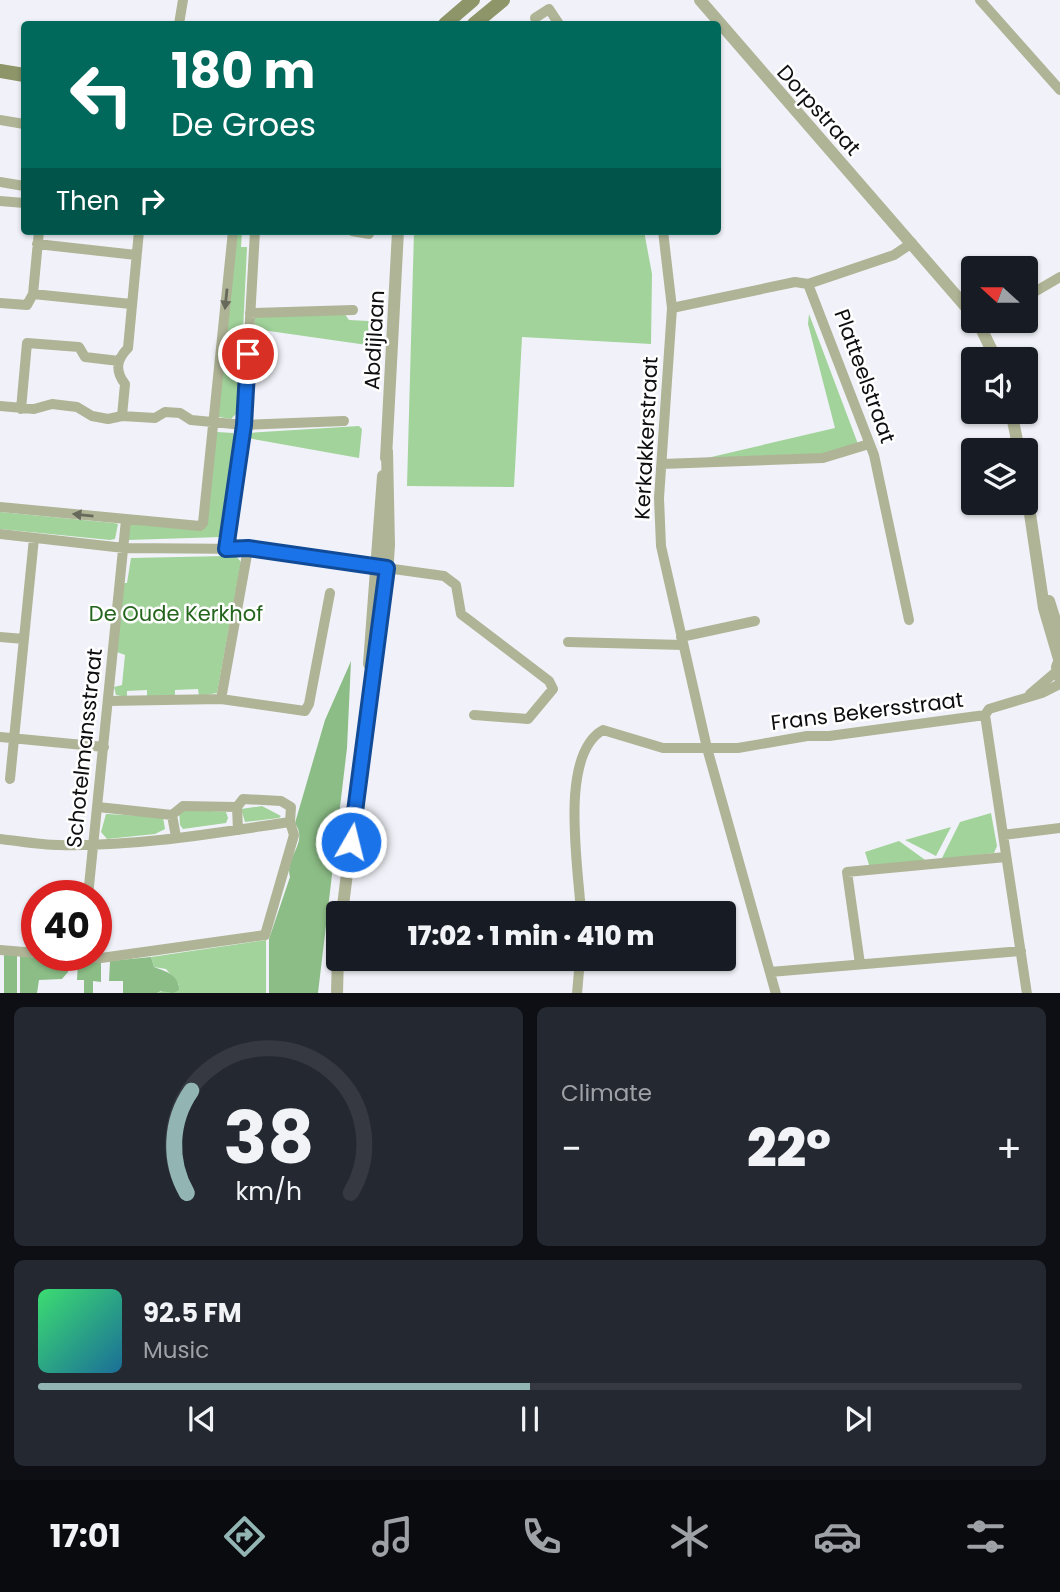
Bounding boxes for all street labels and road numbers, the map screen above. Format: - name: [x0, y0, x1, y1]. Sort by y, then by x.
- street label: Dorpstraat: [770, 58, 868, 162]
- street label: Abdijlaan: [357, 289, 391, 391]
- street label: Platteelstraat: [827, 305, 903, 447]
- street label: Kerkakkerstraat: [627, 356, 665, 520]
- street label: Schotelmansstraat: [59, 647, 109, 849]
- street label: Frans Bekersstraat: [769, 685, 965, 737]

